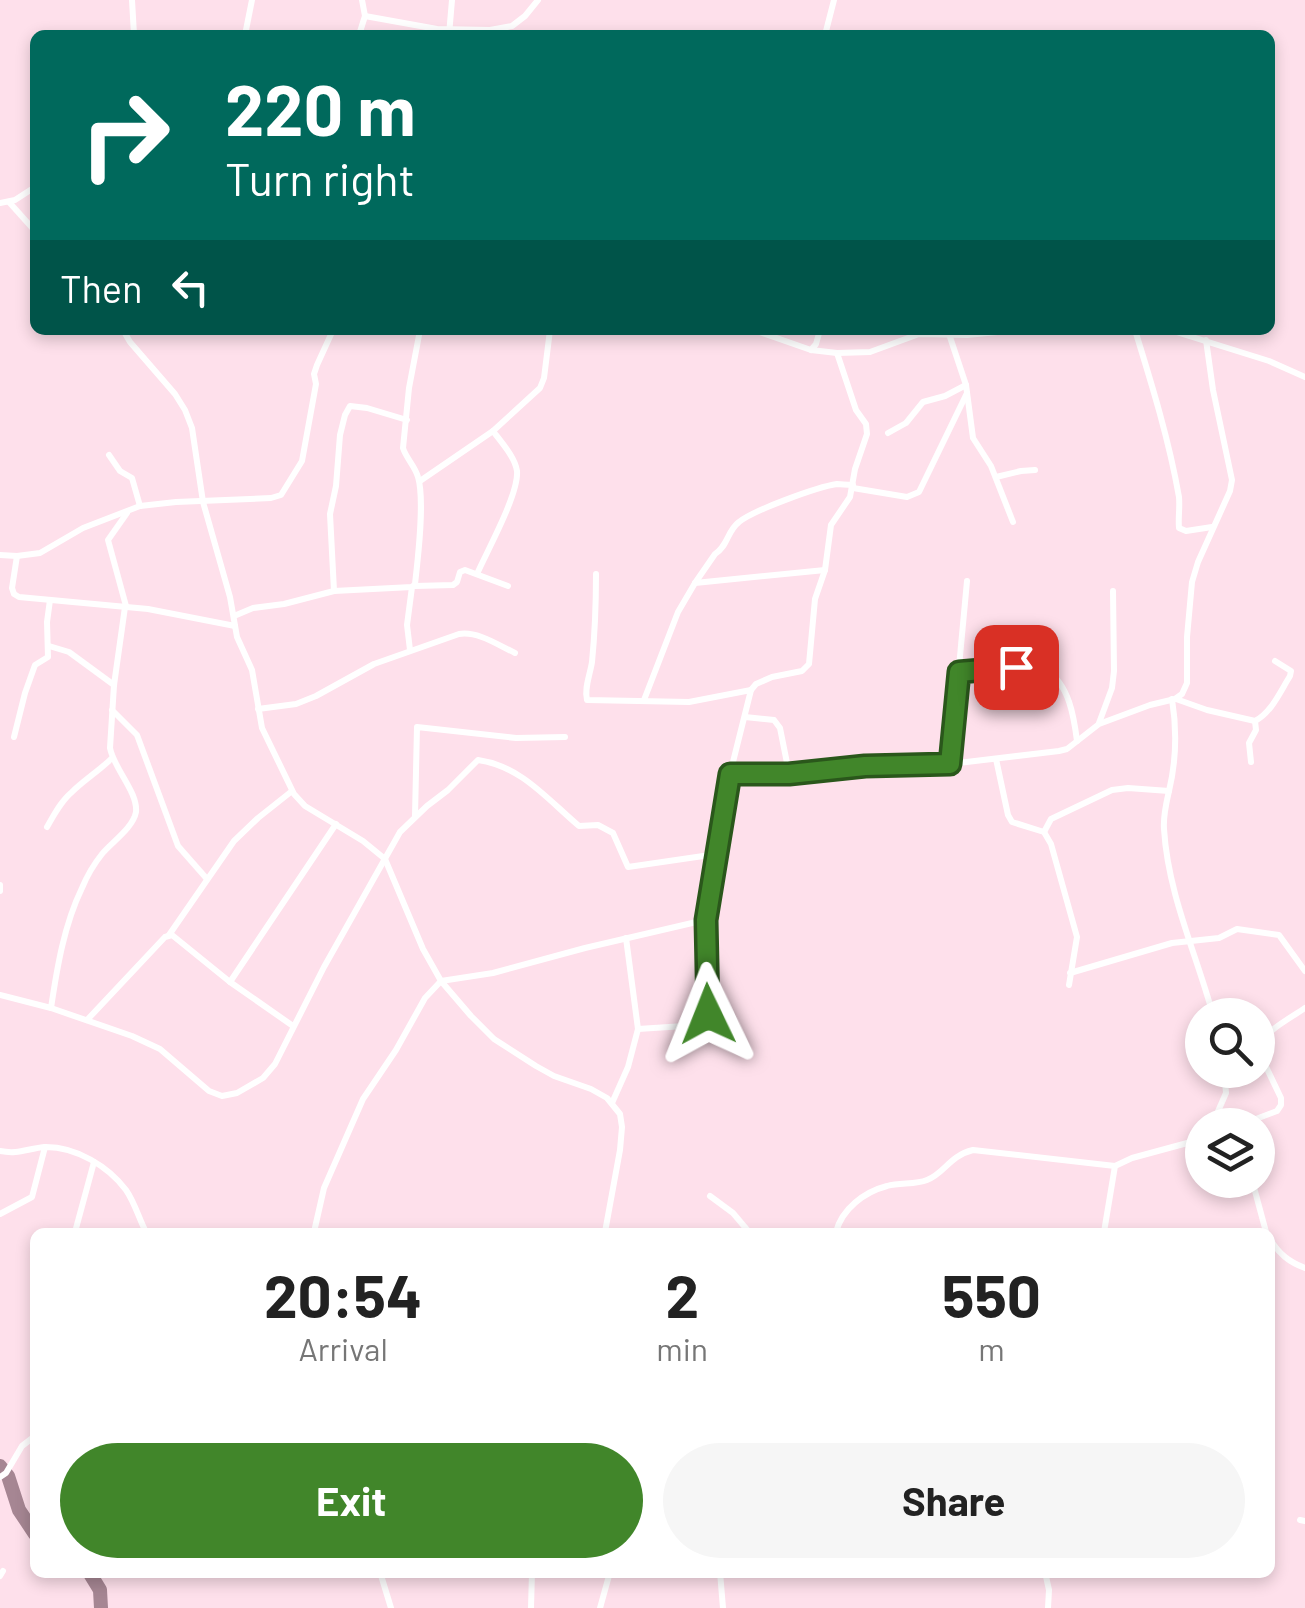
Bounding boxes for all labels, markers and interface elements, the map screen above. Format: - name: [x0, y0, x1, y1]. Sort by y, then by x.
- text: 220 m: [225, 66, 416, 150]
- icon: right: [60, 70, 190, 200]
- text: Turn right: [225, 151, 415, 205]
- icon: left: [163, 260, 218, 315]
- text: Then: [60, 265, 143, 311]
- pin: [974, 625, 1059, 710]
- icon: arrive: [989, 640, 1044, 695]
- position arrow: [656, 962, 760, 1066]
- map controls: [1185, 998, 1275, 1198]
- button: search: [1185, 998, 1275, 1088]
- button: layers: [1185, 1108, 1275, 1198]
- text: 20:54: [264, 1258, 422, 1330]
- text: 2: [665, 1258, 699, 1330]
- text: 550: [942, 1258, 1041, 1330]
- text: Arrival: [298, 1329, 388, 1367]
- text: min: [656, 1329, 708, 1367]
- text: m: [978, 1329, 1005, 1367]
- button: Exit: [60, 1443, 643, 1558]
- button: Share: [663, 1443, 1245, 1558]

